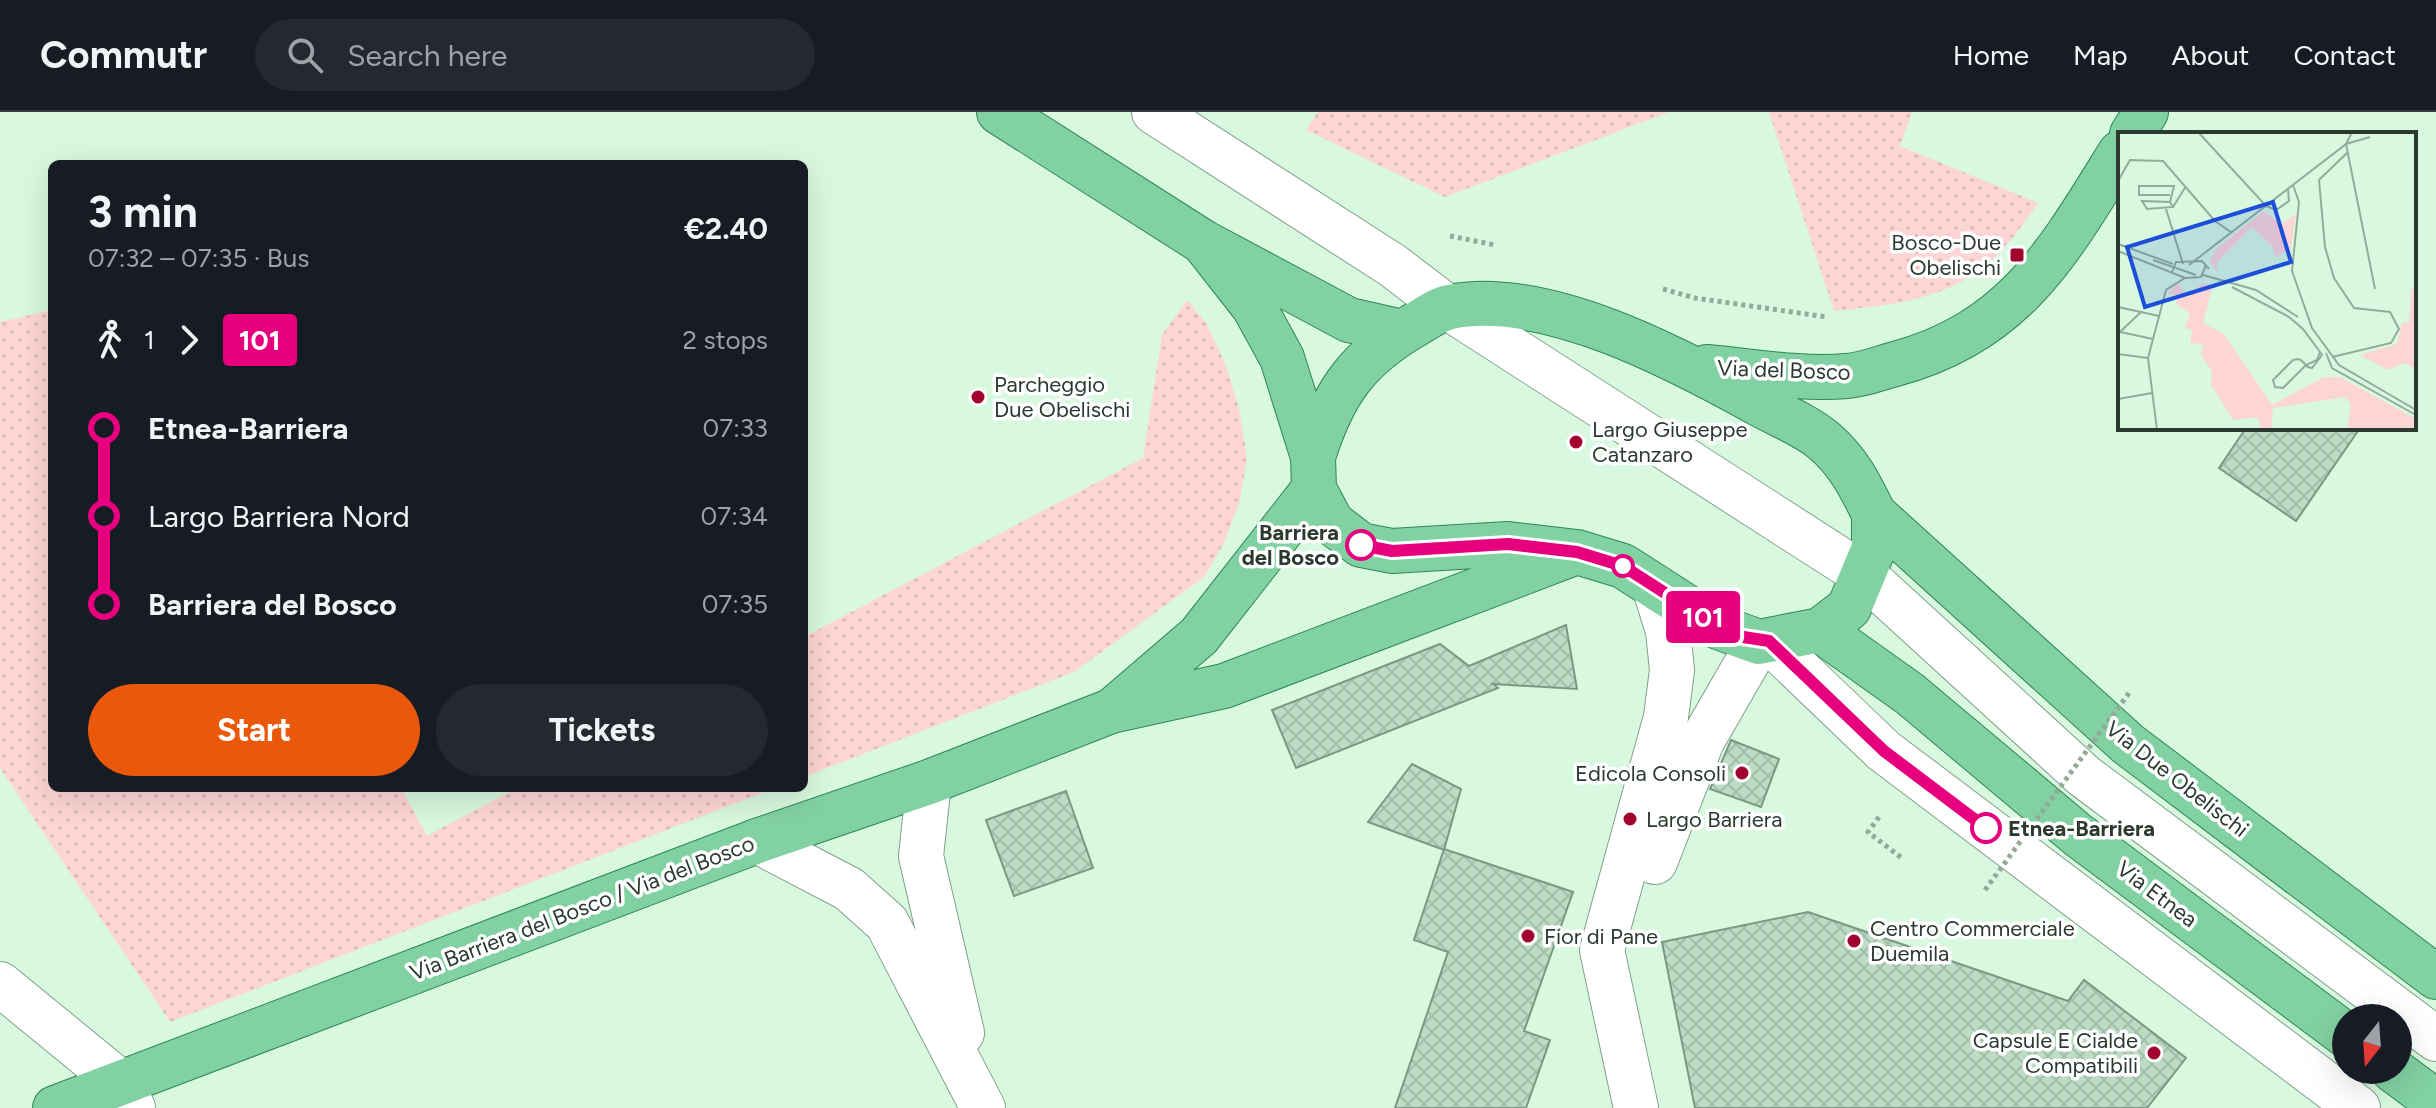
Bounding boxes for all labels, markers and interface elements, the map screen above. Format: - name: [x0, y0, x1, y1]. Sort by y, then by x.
- search box: [255, 19, 815, 91]
- text: Commutr: [40, 32, 207, 78]
- icon: search: [283, 33, 327, 77]
- text: Search here: [347, 37, 507, 74]
- text: Home: [1953, 38, 2029, 72]
- text: Map: [2073, 38, 2128, 72]
- text: About: [2172, 38, 2249, 72]
- text: Contact: [2293, 38, 2396, 72]
- inset map: [2118, 132, 2416, 430]
- text: 3 min: [88, 185, 198, 238]
- text: €2.40: [684, 210, 768, 247]
- place label: Bosco-Due Obelischi: [1891, 229, 2001, 281]
- text: 07:32 – 07:35 · Bus: [88, 242, 309, 274]
- marker: Bosco-Due Obelischi: [2008, 246, 2026, 264]
- icon: walk: [88, 318, 132, 362]
- icon: forward: [167, 318, 211, 362]
- text: 101: [239, 323, 281, 357]
- text: 1: [144, 324, 155, 356]
- text: 2 stops: [683, 324, 768, 356]
- street label: Via del Bosco: [1717, 354, 1851, 386]
- place label: Parcheggio Due Obelischi: [994, 371, 1130, 423]
- marker: Parcheggio Due Obelischi: [969, 388, 987, 406]
- text: Etnea-Barriera: [148, 410, 349, 447]
- text: 07:33: [703, 412, 768, 444]
- place label: Largo Giuseppe Catanzaro: [1592, 416, 1748, 468]
- marker: Largo Giuseppe Catanzaro: [1567, 433, 1585, 451]
- text: Largo Barriera Nord: [148, 498, 410, 535]
- text: 07:34: [701, 500, 768, 532]
- place label: Barriera del Bosco: [1242, 519, 1339, 571]
- marker: Barriera del Bosco: [1346, 530, 1376, 560]
- unlabelled marker: [1612, 555, 1634, 577]
- text: Barriera del Bosco: [148, 586, 397, 623]
- text: 07:35: [702, 588, 768, 620]
- line badge: 101: [1657, 591, 1749, 643]
- text: 101: [1682, 600, 1724, 634]
- button: Start: [88, 684, 420, 776]
- button: Tickets: [436, 684, 768, 776]
- street label: Via Due Obelischi: [2100, 715, 2254, 843]
- place label: Edicola Consoli: [1575, 760, 1726, 787]
- marker: Edicola Consoli: [1733, 764, 1751, 782]
- place label: Largo Barriera: [1646, 806, 1783, 833]
- marker: Largo Barriera: [1621, 810, 1639, 828]
- marker: Etnea-Barriera: [1971, 813, 2001, 843]
- place label: Etnea-Barriera: [2008, 815, 2155, 842]
- street label: Via Barriera del Bosco / Via del Bosco: [406, 830, 758, 986]
- street label: Via Etnea: [2111, 855, 2203, 933]
- place label: Centro Commerciale Duemila: [1870, 915, 2075, 967]
- place label: Fior di Pane: [1544, 923, 1658, 950]
- marker: Fior di Pane: [1519, 927, 1537, 945]
- marker: Centro Commerciale Duemila: [1845, 932, 1863, 950]
- north arrow: [2332, 1004, 2412, 1084]
- map controls: [2332, 1004, 2412, 1084]
- place label: Capsule E Cialde Compatibili: [1973, 1027, 2138, 1079]
- marker: Capsule E Cialde Compatibili: [2145, 1044, 2163, 1062]

